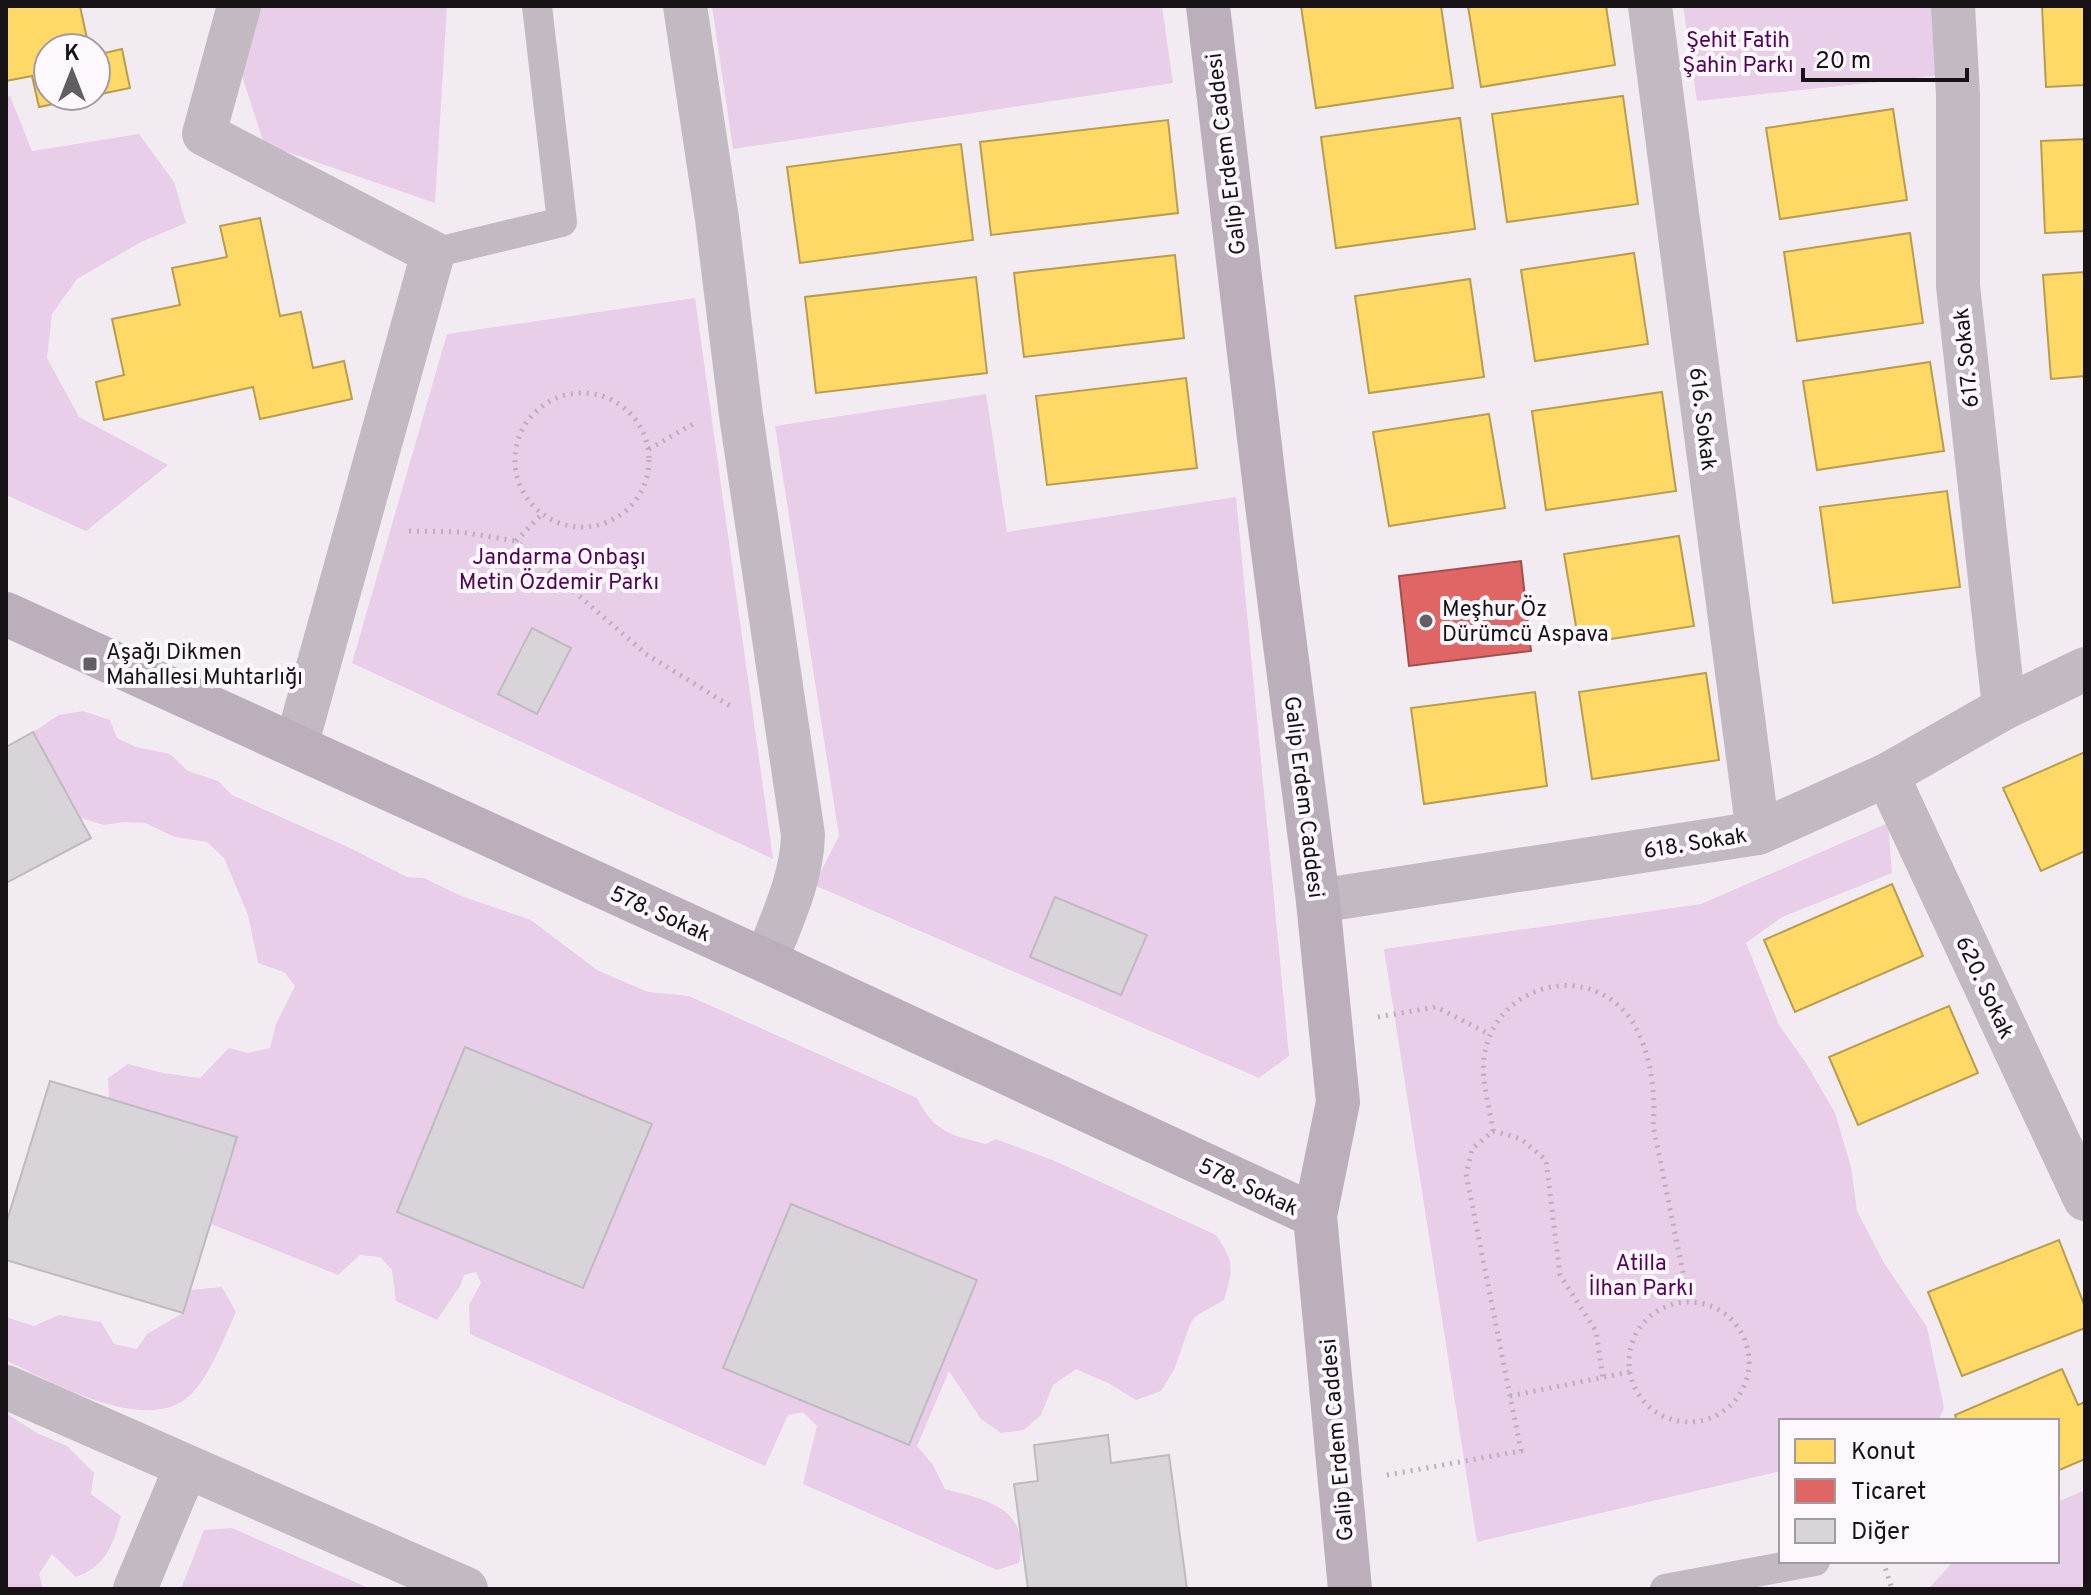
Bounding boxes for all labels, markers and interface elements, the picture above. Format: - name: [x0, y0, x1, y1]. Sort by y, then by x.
- park label: Şehit Fatih Şahin Parkı: [1682, 28, 1794, 80]
- north arrow: [32, 32, 112, 112]
- scale bar: [1803, 32, 1967, 82]
- text: K: [64, 41, 80, 68]
- text: 20 m: [1815, 47, 1871, 77]
- street label: Galip Erdem Caddesi: [1202, 51, 1253, 256]
- street label: 617. Sokak: [1949, 307, 1986, 409]
- street label: 616. Sokak: [1682, 366, 1721, 473]
- park label: Jandarma Onbaşı Metin Özdemir Parkı: [459, 545, 659, 597]
- place label: Meşhur Öz Dürümcü Aspava: [1442, 595, 1609, 649]
- marker: Meşhur Öz Dürümcü Aspava: [1417, 612, 1435, 630]
- place label: Aşağı Dikmen Mahallesi Muhtarlığı: [106, 640, 303, 692]
- marker: Aşağı Dikmen Mahallesi Muhtarlığı: [81, 655, 99, 673]
- street label: Galip Erdem Caddesi: [1277, 695, 1328, 900]
- street label: 618. Sokak: [1642, 823, 1749, 866]
- street label: 578. Sokak: [606, 881, 714, 949]
- street label: 620. Sokak: [1948, 932, 2019, 1044]
- street label: 578. Sokak: [1194, 1153, 1302, 1223]
- park label: Atilla İlhan Parkı: [1588, 1251, 1694, 1303]
- street label: Galip Erdem Caddesi: [1316, 1337, 1361, 1542]
- legend: [1779, 1419, 2059, 1563]
- text: Konut: [1851, 1438, 1916, 1468]
- text: Ticaret: [1851, 1478, 1926, 1508]
- text: Diğer: [1851, 1518, 1909, 1548]

